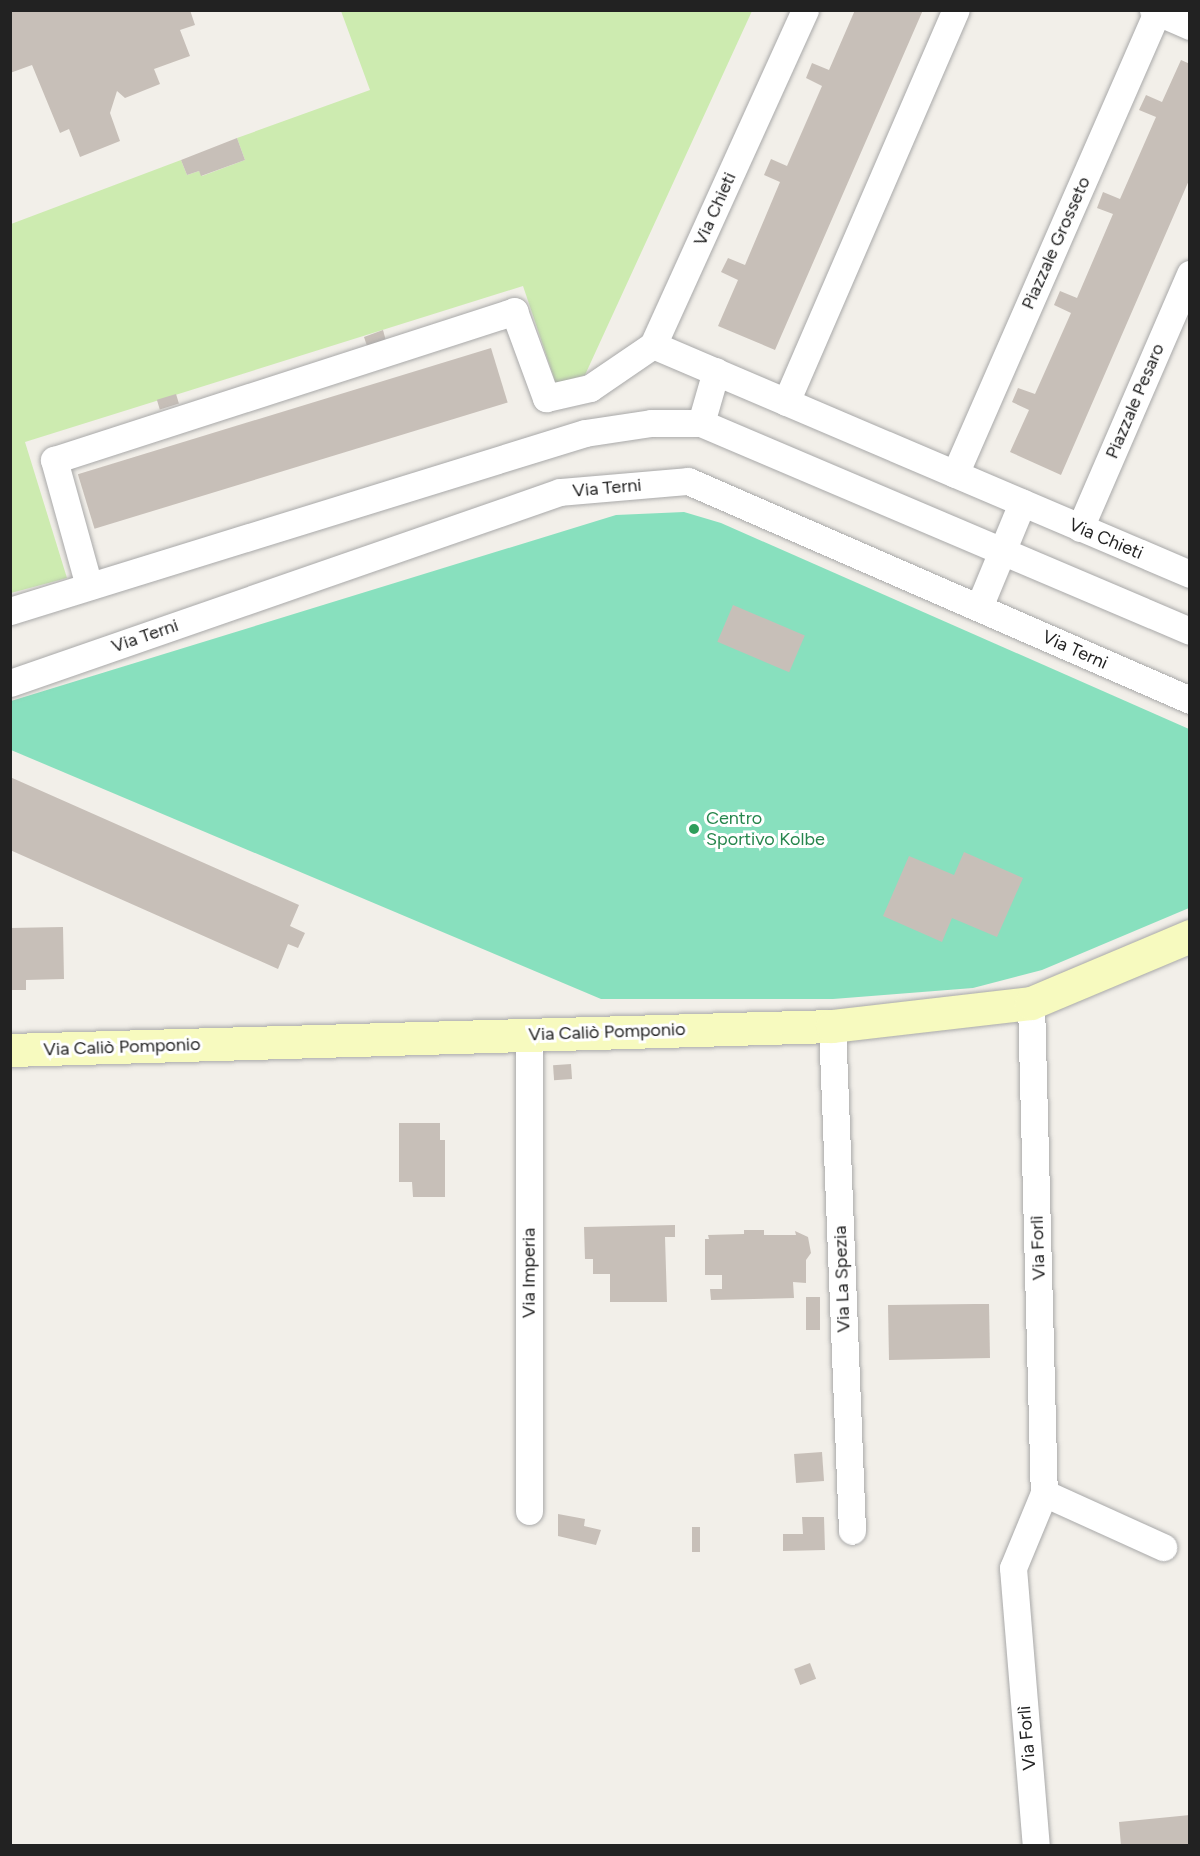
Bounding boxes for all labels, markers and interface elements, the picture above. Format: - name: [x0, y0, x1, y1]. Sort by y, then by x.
- street label: Via Chieti: [689, 169, 741, 249]
- street label: Piazzale Grosseto: [1017, 173, 1095, 313]
- street label: Piazzale Pesaro: [1101, 340, 1169, 462]
- street label: Via Terni: [572, 474, 642, 502]
- street label: Via Chieti: [1066, 514, 1146, 564]
- street label: Via Terni: [109, 615, 181, 657]
- street label: Via Terni: [1039, 626, 1111, 674]
- place label: Centro Sportivo Kolbe: [706, 808, 825, 850]
- marker: Centro Sportivo Kolbe: [687, 822, 701, 836]
- street label: Via Caliò Pomponio: [528, 1018, 686, 1046]
- street label: Via Caliò Pomponio: [43, 1033, 201, 1061]
- street label: Via Forlì: [1026, 1215, 1050, 1281]
- street label: Via La Spezia: [829, 1225, 855, 1333]
- street label: Via Imperia: [518, 1228, 540, 1318]
- street label: Via Forlì: [1013, 1705, 1041, 1771]

